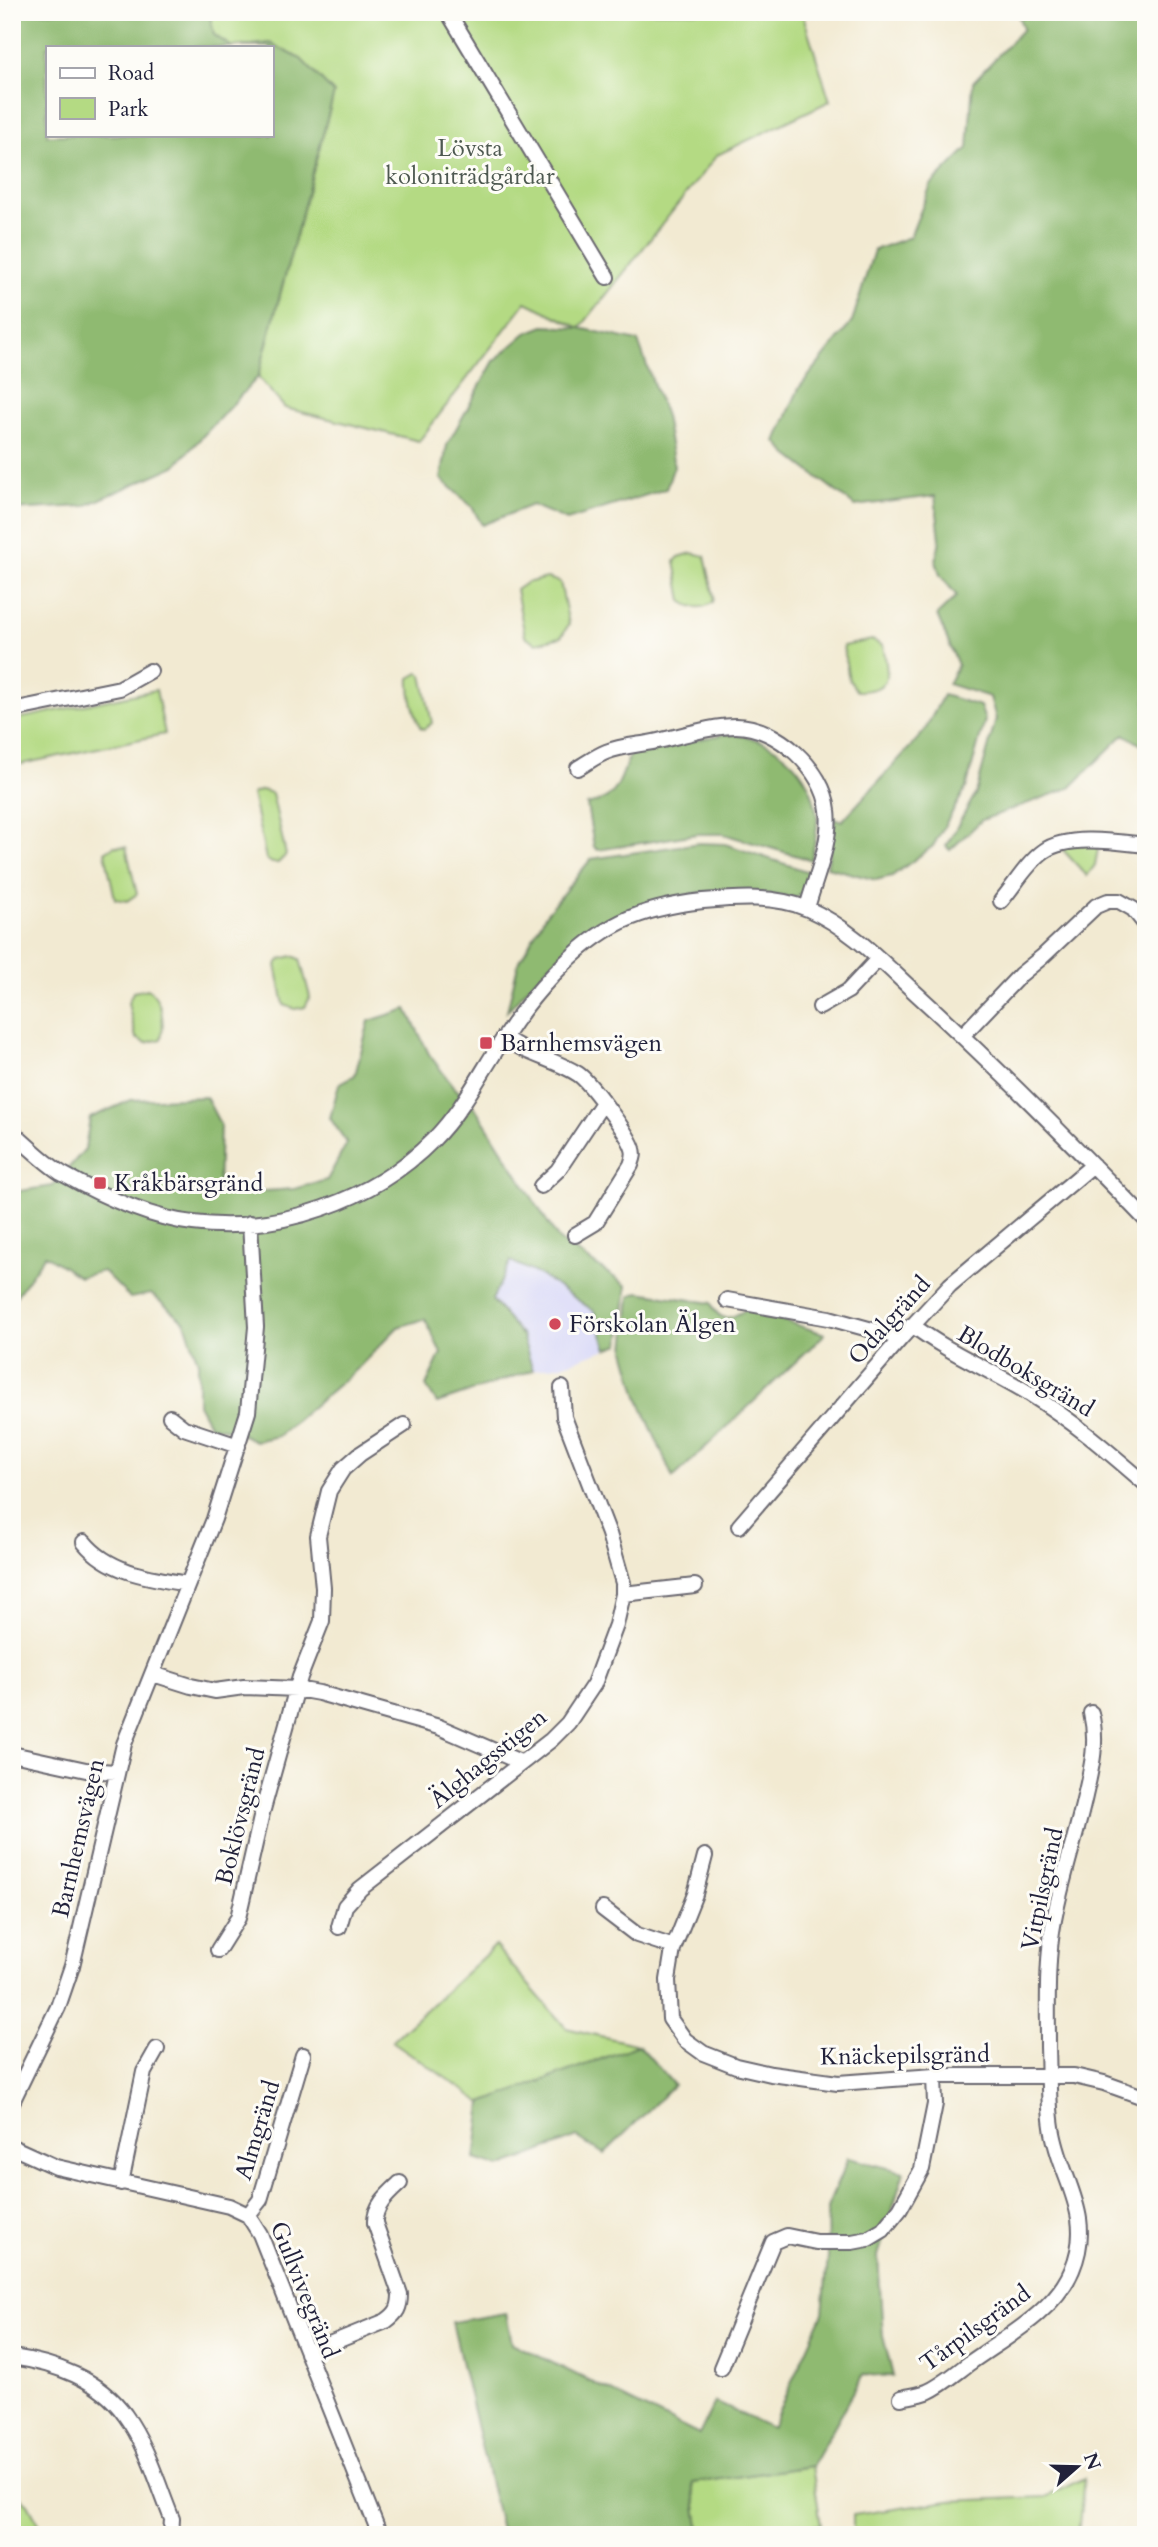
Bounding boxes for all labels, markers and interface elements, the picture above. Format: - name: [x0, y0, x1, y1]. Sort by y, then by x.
- legend: [46, 46, 273, 136]
- text: Road: [108, 59, 154, 88]
- text: Park: [108, 95, 149, 124]
- park label: Lövsta koloniträdgårdar: [385, 132, 555, 193]
- place label: Barnhemsvägen: [500, 1027, 663, 1060]
- marker: Barnhemsvägen: [478, 1035, 494, 1051]
- place label: Kråkbärsgränd: [114, 1167, 263, 1200]
- marker: Kråkbärsgränd: [92, 1175, 108, 1191]
- street label: Odalgränd: [841, 1269, 938, 1372]
- place label: Förskolan Älgen: [569, 1308, 736, 1341]
- marker: Förskolan Älgen: [547, 1316, 563, 1332]
- street label: Blodboksgränd: [951, 1318, 1100, 1425]
- street label: Älghagsstigen: [423, 1701, 554, 1816]
- street label: Boklövsgränd: [207, 1744, 274, 1888]
- street label: Barnhemsvägen: [44, 1755, 113, 1921]
- street label: Vitpilsgränd: [1013, 1824, 1072, 1954]
- street label: Knäckepilsgränd: [820, 2038, 990, 2073]
- street label: Almgränd: [227, 2076, 288, 2184]
- street label: Gullvivegränd: [262, 2217, 347, 2364]
- street label: Tårpilsgränd: [913, 2277, 1038, 2380]
- north arrow: [1042, 2432, 1112, 2502]
- text: N: [1077, 2449, 1107, 2474]

